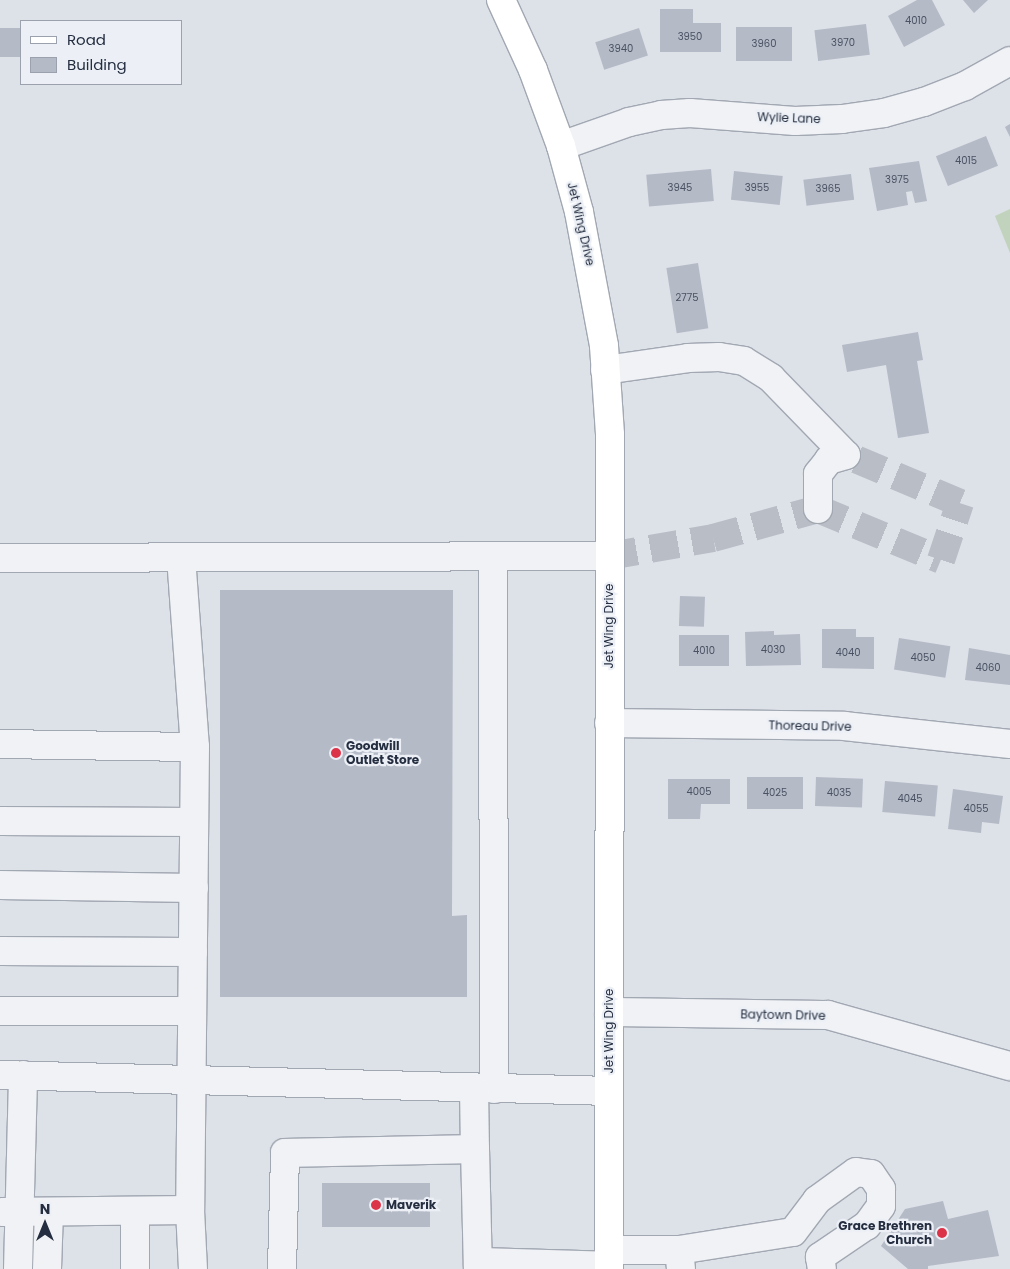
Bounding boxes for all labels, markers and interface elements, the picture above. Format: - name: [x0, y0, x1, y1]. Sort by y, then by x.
- house number: 4010: [905, 15, 927, 27]
- legend: [20, 20, 182, 85]
- text: Road: [67, 29, 106, 50]
- house number: 3950: [678, 31, 702, 43]
- house number: 3970: [831, 37, 855, 49]
- house number: 3960: [752, 38, 776, 50]
- house number: 3940: [609, 43, 633, 55]
- text: Building: [67, 54, 127, 75]
- street label: Wylie Lane: [757, 110, 821, 126]
- house number: 4015: [955, 155, 977, 167]
- house number: 3975: [885, 174, 909, 186]
- street label: Jet Wing Drive: [564, 181, 598, 267]
- house number: 3945: [668, 182, 692, 194]
- house number: 3955: [745, 182, 769, 194]
- house number: 3965: [816, 183, 840, 195]
- house number: 2775: [676, 292, 698, 304]
- street label: Jet Wing Drive: [602, 583, 616, 669]
- house number: 4030: [761, 644, 785, 656]
- house number: 4010: [693, 645, 715, 657]
- house number: 4040: [835, 647, 861, 659]
- house number: 4050: [910, 652, 936, 664]
- house number: 4060: [975, 662, 1001, 674]
- street label: Thoreau Drive: [768, 718, 852, 734]
- place label: Goodwill Outlet Store: [346, 739, 419, 767]
- marker: Goodwill Outlet Store: [330, 747, 342, 759]
- house number: 4005: [686, 786, 712, 798]
- house number: 4025: [763, 787, 787, 799]
- house number: 4035: [827, 787, 851, 799]
- house number: 4045: [897, 793, 923, 805]
- house number: 4055: [963, 803, 989, 815]
- street label: Jet Wing Drive: [602, 988, 616, 1074]
- street label: Baytown Drive: [740, 1007, 826, 1023]
- place label: Maverik: [386, 1198, 436, 1212]
- north arrow: [20, 1199, 70, 1249]
- text: N: [40, 1199, 50, 1219]
- marker: Maverik: [370, 1199, 382, 1211]
- place label: Grace Brethren Church: [838, 1219, 932, 1247]
- marker: Grace Brethren Church: [936, 1227, 948, 1239]

